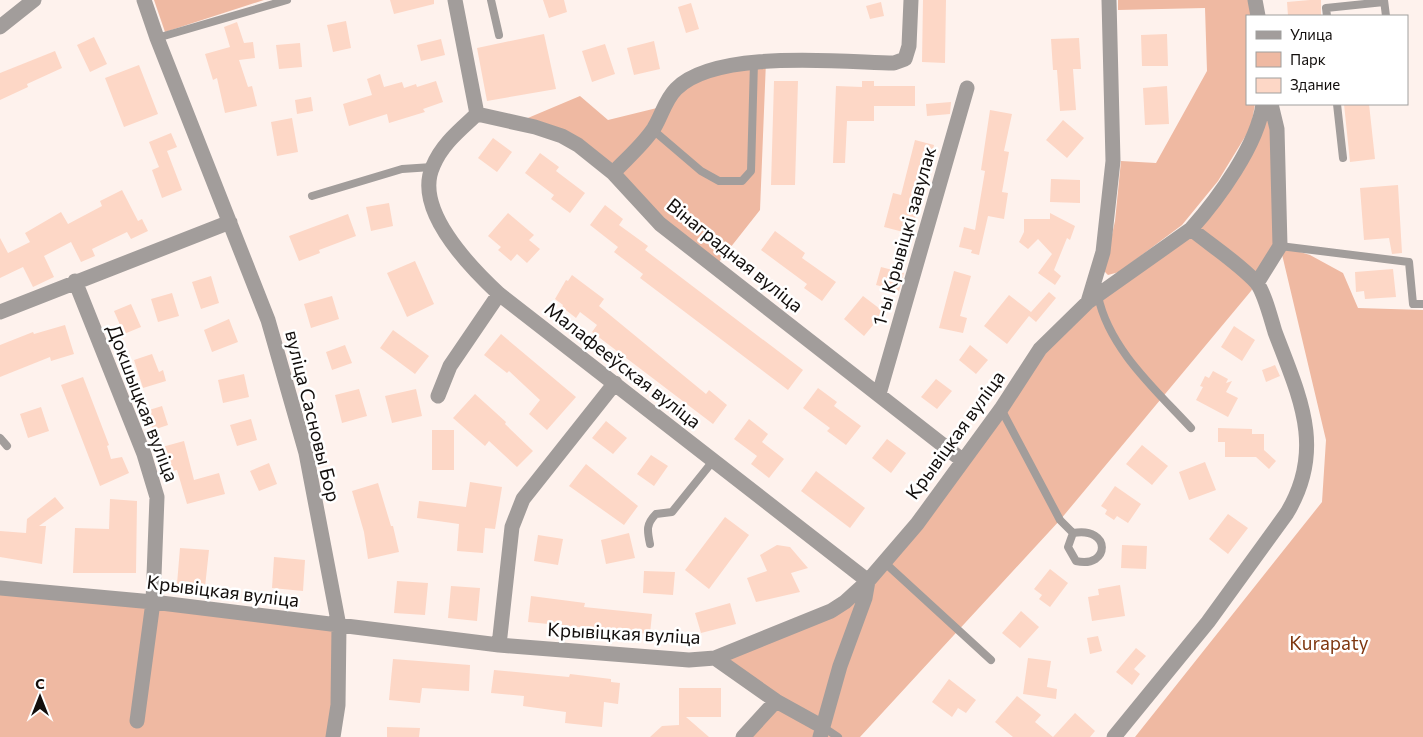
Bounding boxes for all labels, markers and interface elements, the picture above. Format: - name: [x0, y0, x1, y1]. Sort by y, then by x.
- legend: [1246, 15, 1408, 105]
- text: Улица: [1290, 25, 1332, 43]
- text: Парк: [1290, 50, 1326, 68]
- text: Здание: [1290, 75, 1340, 93]
- street label: 1-ы Крывіцкі завулак: [867, 144, 940, 328]
- street label: Вінаградная вуліца: [663, 193, 808, 317]
- street label: Малафееўская вуліца: [541, 296, 706, 433]
- street label: Докшыцкая вуліца: [103, 321, 184, 485]
- street label: вуліца Сасновы Бор: [281, 328, 346, 504]
- street label: Крывіцкая вуліца: [900, 366, 1009, 503]
- street label: Крывіцкая вуліца: [146, 570, 301, 611]
- street label: Крывіцкая вуліца: [547, 617, 701, 648]
- park label: Kurapaty: [1289, 631, 1369, 654]
- north arrow: [15, 672, 65, 722]
- text: С: [35, 675, 45, 692]

